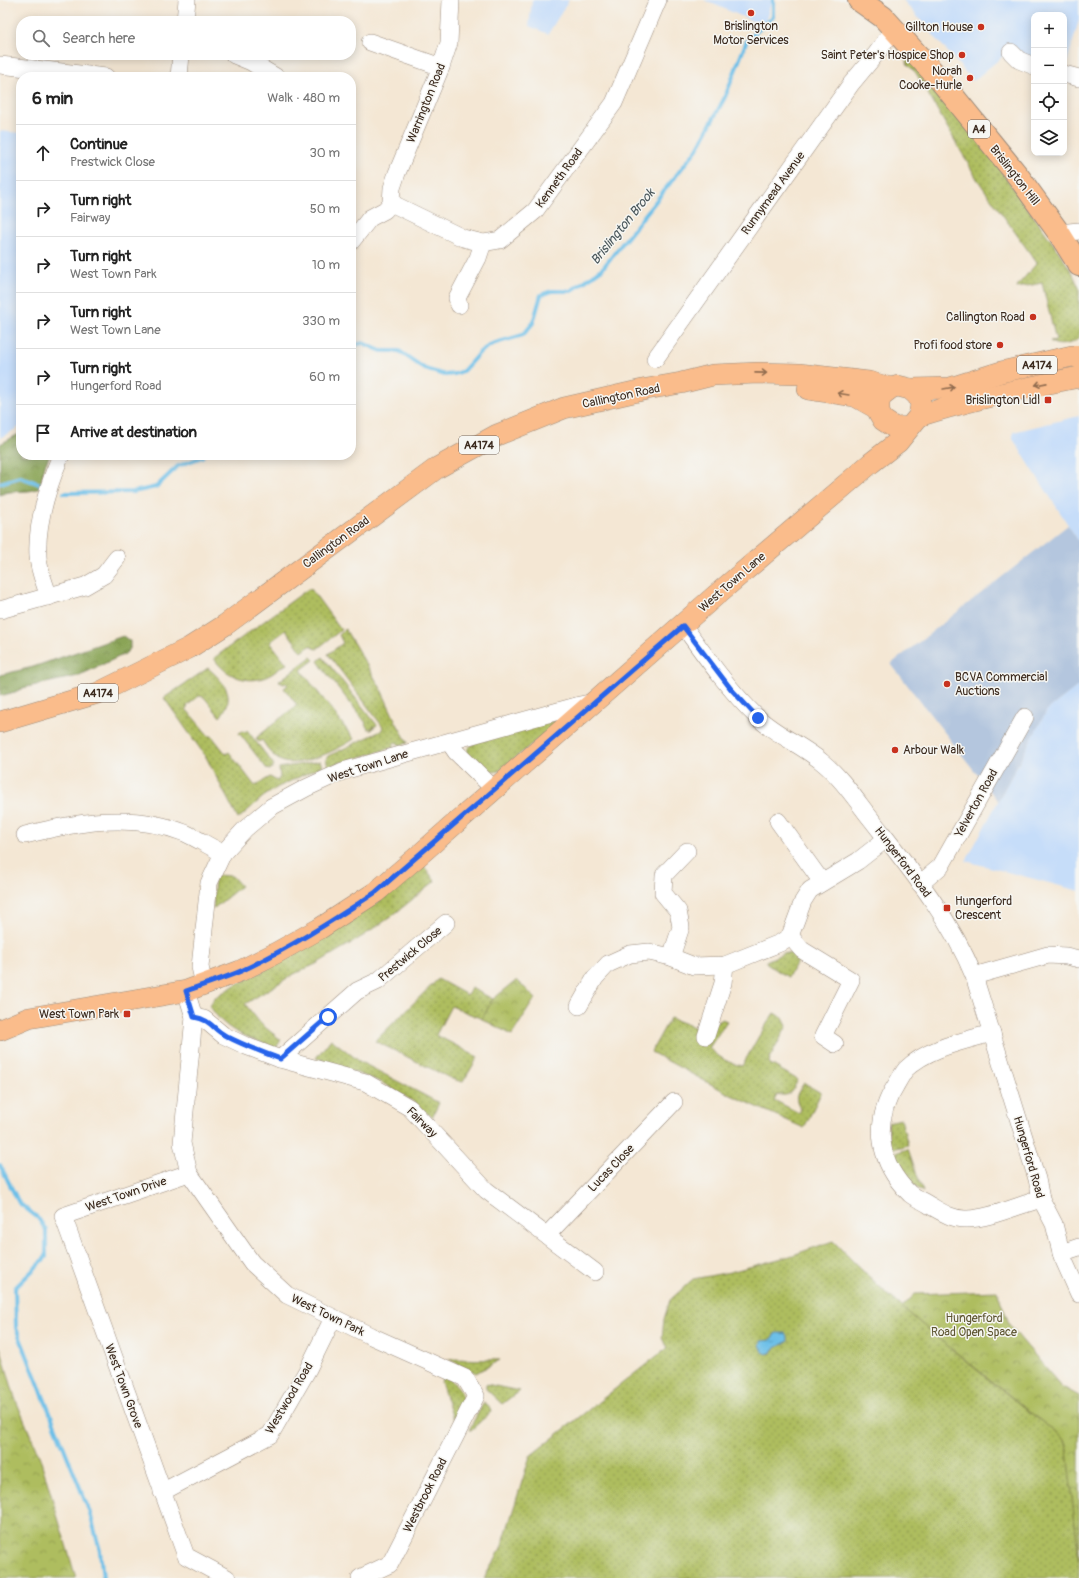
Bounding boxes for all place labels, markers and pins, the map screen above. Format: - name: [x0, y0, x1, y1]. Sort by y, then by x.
- marker: Brislington Motor Services: [746, 8, 756, 18]
- place label: Brislington Motor Services: [713, 19, 789, 48]
- place label: Gillton House: [905, 20, 973, 35]
- marker: Gillton House: [976, 22, 986, 32]
- place label: Saint Peter's Hospice Shop: [821, 48, 954, 63]
- marker: Saint Peter's Hospice Shop: [957, 50, 967, 60]
- place label: Norah Cooke-Hurle: [899, 64, 962, 93]
- marker: Norah Cooke-Hurle: [965, 73, 975, 83]
- place label: Callington Road: [946, 310, 1025, 325]
- marker: Callington Road: [1028, 312, 1038, 322]
- place label: Profi food store: [913, 338, 992, 353]
- marker: Profi food store: [995, 340, 1005, 350]
- place label: Brislington Lidl: [966, 393, 1040, 408]
- marker: Brislington Lidl: [1043, 395, 1053, 405]
- place label: BCVA Commercial Auctions: [955, 670, 1048, 699]
- marker: BCVA Commercial Auctions: [942, 679, 952, 689]
- place label: Arbour Walk: [903, 743, 964, 758]
- marker: Arbour Walk: [890, 745, 900, 755]
- place label: Hungerford Crescent: [955, 894, 1012, 923]
- marker: Hungerford Crescent: [942, 903, 952, 913]
- place label: West Town Park: [39, 1007, 119, 1022]
- marker: West Town Park: [122, 1009, 132, 1019]

